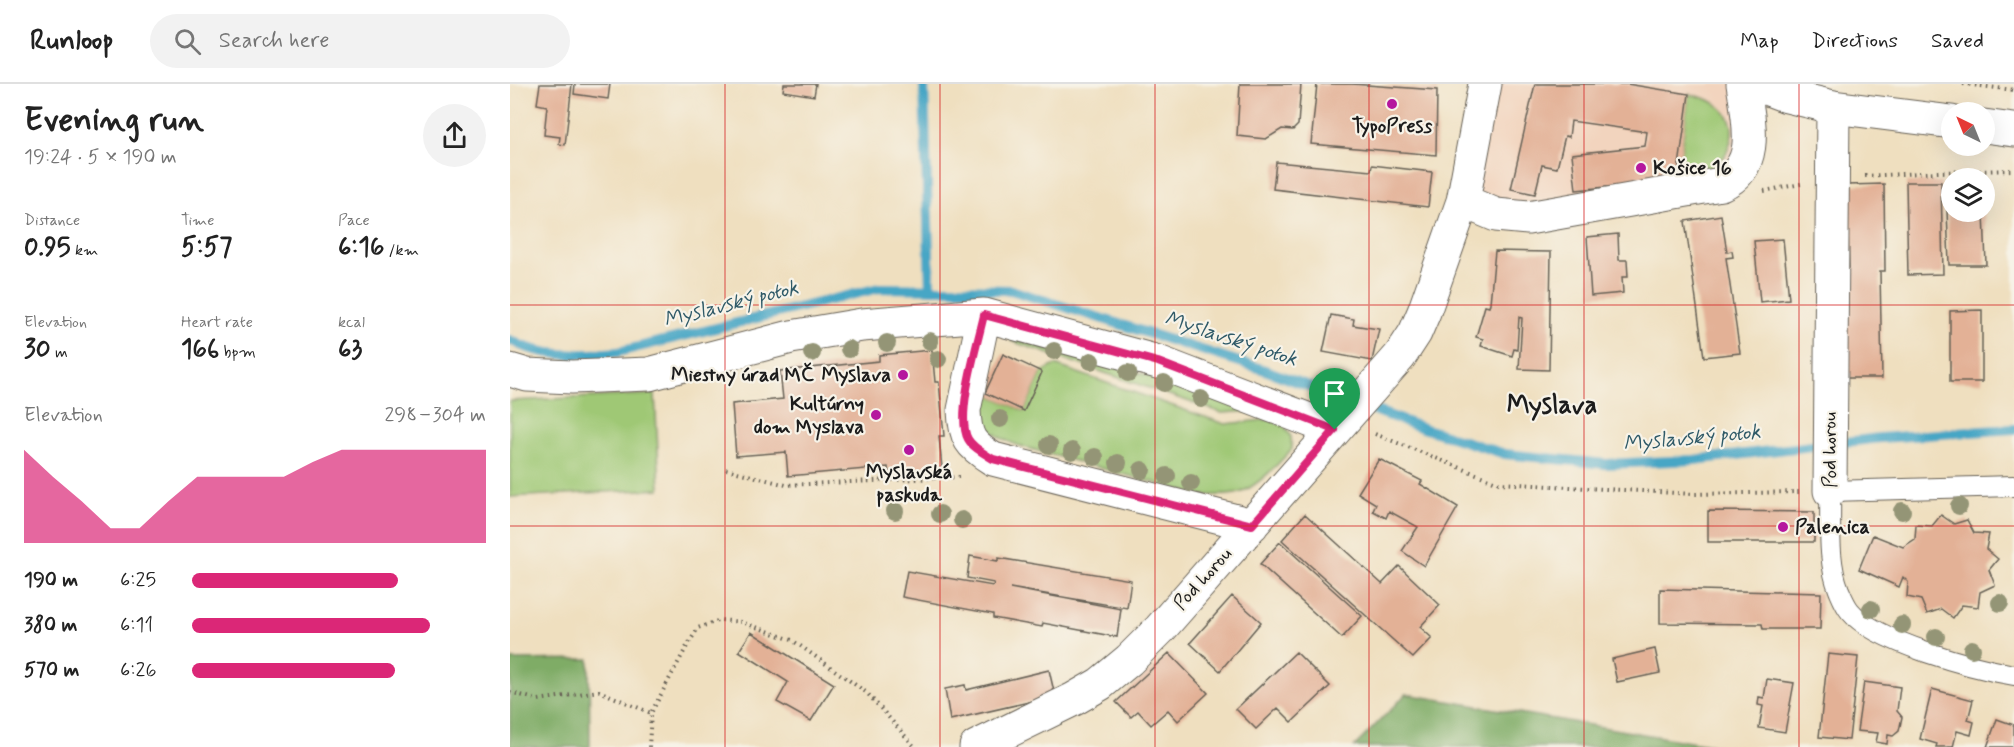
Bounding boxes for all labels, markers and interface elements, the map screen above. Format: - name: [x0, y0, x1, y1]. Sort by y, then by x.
- search box: [150, 14, 570, 68]
- text: Runloop: [30, 23, 114, 60]
- icon: search: [171, 25, 204, 58]
- text: Search here: [219, 27, 329, 55]
- text: Map: [1740, 27, 1779, 55]
- text: Directions: [1812, 27, 1898, 55]
- text: Saved: [1931, 27, 1984, 55]
- marker: TypoPress: [1385, 97, 1399, 111]
- text: Evening run: [24, 99, 204, 143]
- north arrow: [1941, 102, 1995, 156]
- map controls: [1941, 102, 1995, 222]
- button: share: [423, 104, 486, 167]
- place label: TypoPress: [1352, 113, 1432, 140]
- text: 19:24 · 5 × 190 m: [24, 144, 177, 171]
- place label: Košice 16: [1653, 155, 1732, 182]
- marker: Košice 16: [1634, 161, 1648, 175]
- button: layers: [1941, 168, 1995, 222]
- text: Distance: [24, 210, 80, 231]
- text: Time: [181, 210, 215, 231]
- text: Pace: [338, 210, 370, 231]
- text: 0.95: [24, 231, 71, 265]
- text: 5:57: [181, 231, 232, 265]
- text: 6:16: [338, 231, 384, 265]
- text: km: [71, 240, 98, 261]
- text: /km: [384, 240, 419, 261]
- water label: Myslavský potok: [661, 274, 801, 334]
- water label: Myslavský potok: [1161, 304, 1301, 374]
- text: Elevation: [24, 312, 87, 333]
- text: Heart rate: [181, 312, 253, 333]
- text: kcal: [338, 312, 365, 333]
- text: 30: [24, 333, 51, 367]
- text: 166: [181, 333, 219, 367]
- text: 63: [338, 333, 362, 367]
- text: m: [51, 342, 68, 363]
- text: bpm: [219, 342, 256, 363]
- place label: Miestny úrad MČ Myslava: [671, 362, 891, 389]
- marker: Miestny úrad MČ Myslava: [896, 368, 910, 382]
- pin: [1309, 368, 1360, 430]
- icon: arrive: [1318, 377, 1351, 410]
- district label: Myslava: [1507, 389, 1597, 423]
- place label: Kultúrny dom Myslava: [754, 391, 864, 441]
- text: Elevation: [24, 402, 103, 429]
- text: 298–304 m: [385, 402, 486, 429]
- marker: Kultúrny dom Myslava: [869, 408, 883, 422]
- street label: Pod horou: [1817, 412, 1844, 488]
- water label: Myslavský potok: [1622, 418, 1762, 458]
- marker: Myslavská paskuda: [902, 443, 916, 457]
- place label: Myslavská paskuda: [866, 459, 952, 509]
- place label: Palenica: [1795, 514, 1870, 541]
- marker: Palenica: [1776, 520, 1790, 534]
- street label: Pod horou: [1168, 542, 1238, 616]
- text: 190 m: [24, 567, 78, 594]
- text: 6:25: [120, 567, 156, 594]
- text: 380 m: [24, 612, 77, 639]
- text: 6:11: [120, 612, 153, 639]
- text: 570 m: [24, 657, 79, 684]
- text: 6:26: [120, 657, 156, 684]

